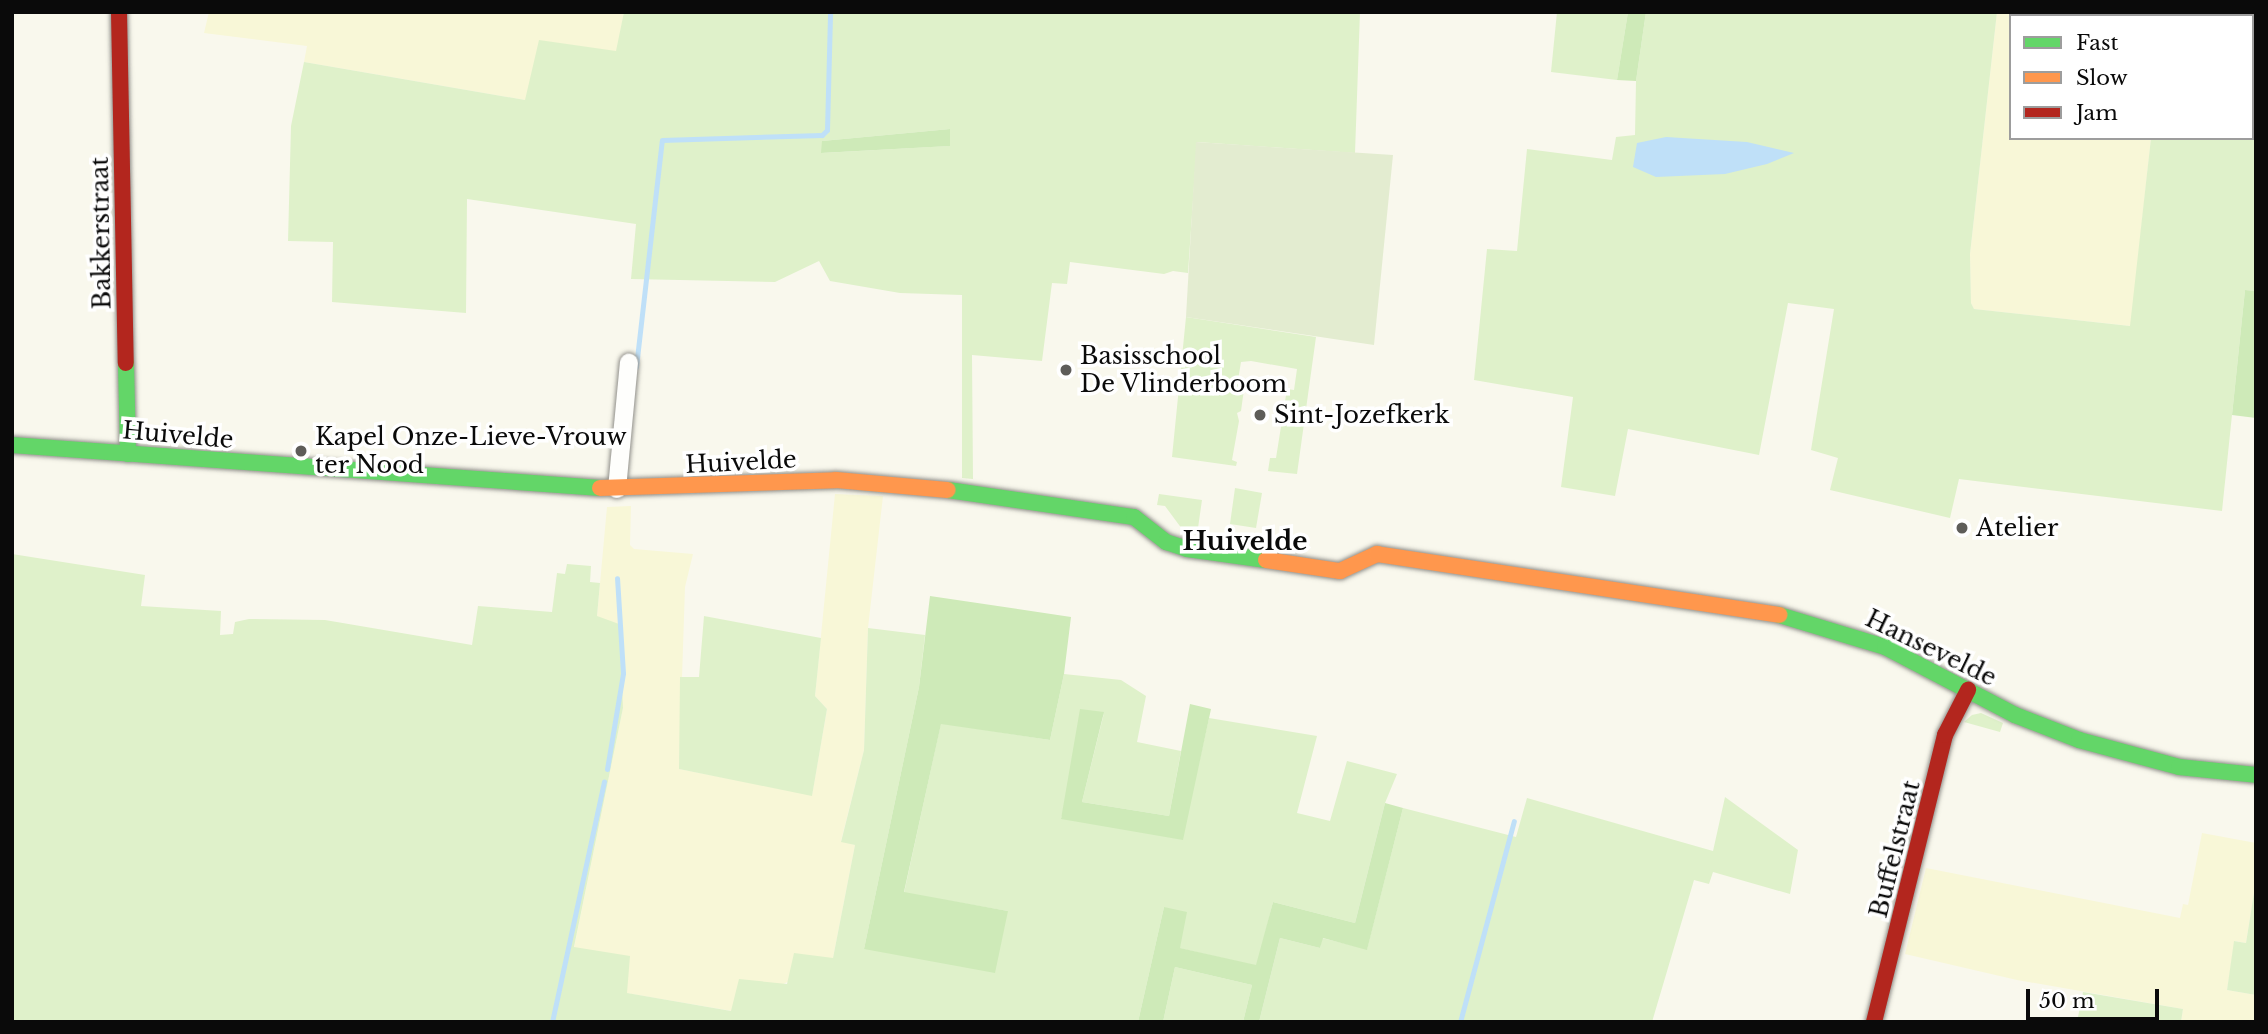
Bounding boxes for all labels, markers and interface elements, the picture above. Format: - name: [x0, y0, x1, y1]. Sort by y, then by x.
- legend: [2009, 14, 2254, 140]
- text: Fast: [2076, 30, 2118, 56]
- text: Slow: [2076, 65, 2128, 91]
- text: Jam: [2076, 100, 2118, 126]
- street label: Bakkerstraat: [85, 156, 117, 310]
- place label: Basisschool De Vlinderboom: [1080, 342, 1288, 398]
- marker: Basisschool De Vlinderboom: [1058, 362, 1074, 378]
- place label: Sint-Jozefkerk: [1274, 401, 1450, 429]
- marker: Sint-Jozefkerk: [1252, 407, 1268, 423]
- street label: Huivelde: [121, 416, 235, 454]
- place label: Kapel Onze-Lieve-Vrouw ter Nood: [315, 423, 627, 479]
- marker: Kapel Onze-Lieve-Vrouw ter Nood: [293, 443, 309, 459]
- street label: Huivelde: [685, 445, 797, 479]
- place label: Atelier: [1976, 514, 2058, 542]
- marker: Atelier: [1954, 520, 1970, 536]
- district label: Huivelde: [1183, 526, 1307, 558]
- street label: Hansevelde: [1861, 604, 2001, 692]
- street label: Buffelstraat: [1864, 777, 1926, 921]
- scale bar: [2030, 974, 2163, 1018]
- text: 50 m: [2039, 988, 2094, 1014]

